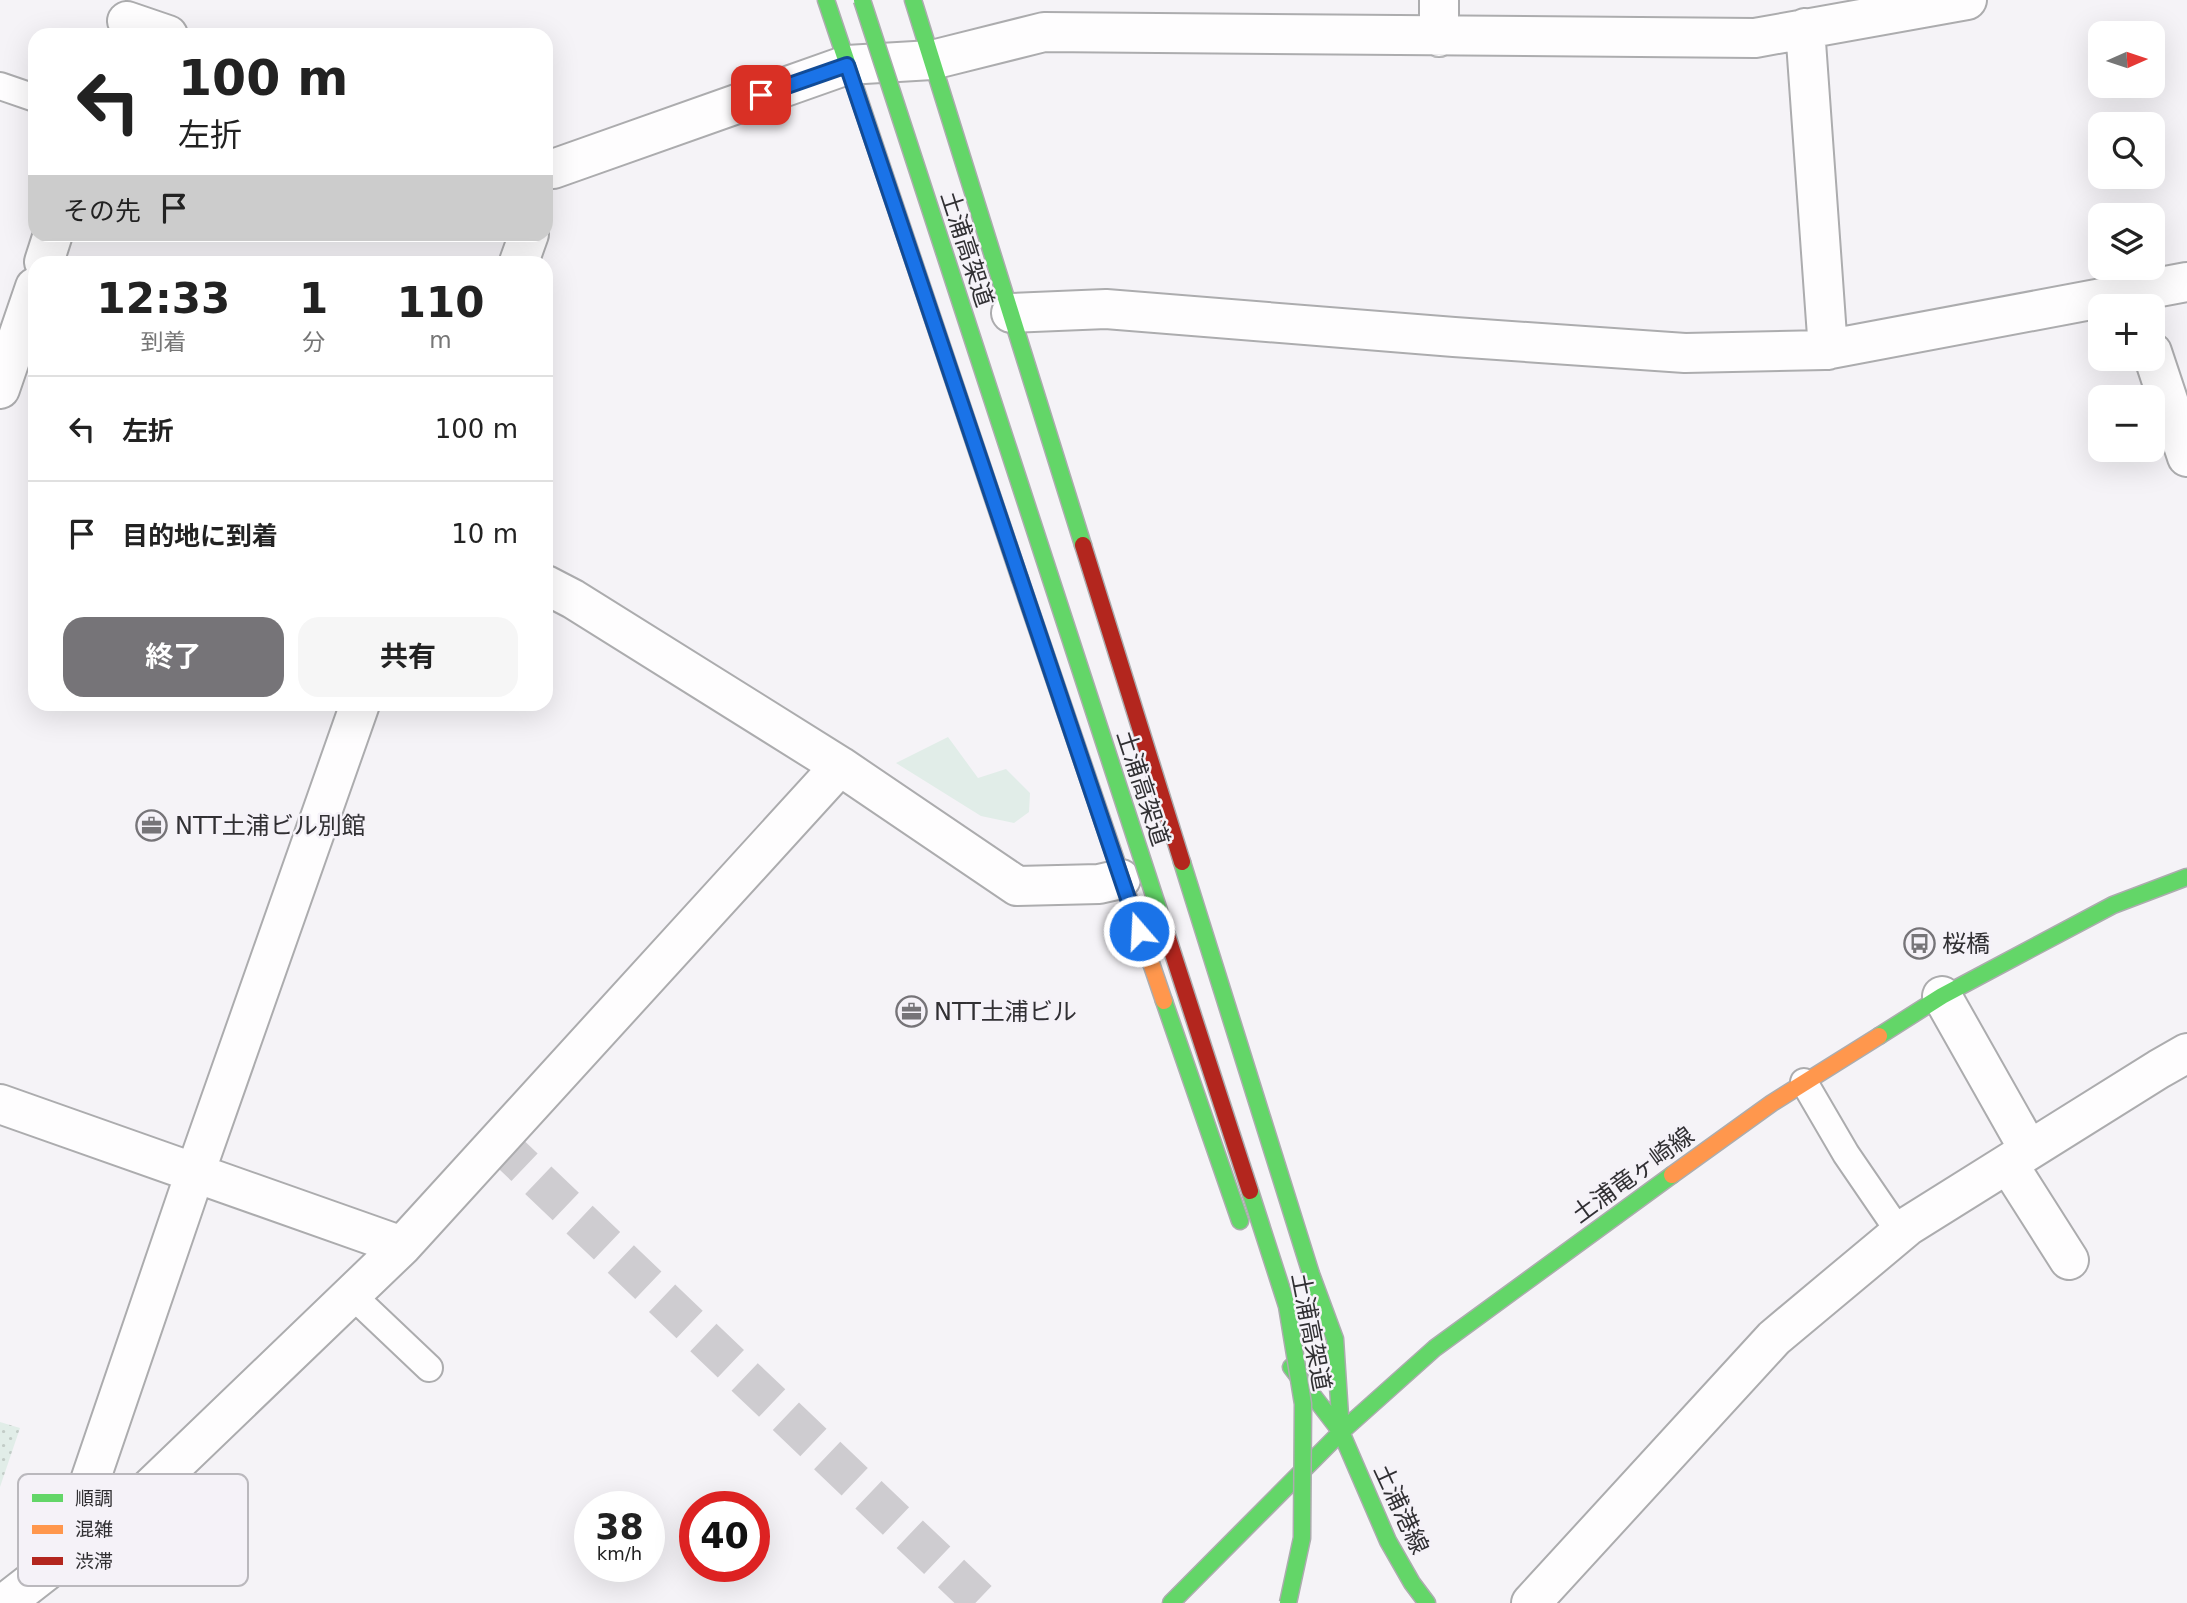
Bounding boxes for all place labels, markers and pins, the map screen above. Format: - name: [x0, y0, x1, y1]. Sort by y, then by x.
- pin: [731, 65, 791, 125]
- office icon: NTT土浦ビル別館: [135, 809, 169, 843]
- place label: NTT土浦ビル別館: [175, 812, 366, 840]
- bus stop icon: 桜橋: [1902, 927, 1936, 961]
- place label: 桜橋: [1942, 930, 1990, 958]
- office icon: NTT土浦ビル: [894, 995, 928, 1029]
- place label: NTT土浦ビル: [934, 998, 1077, 1026]

